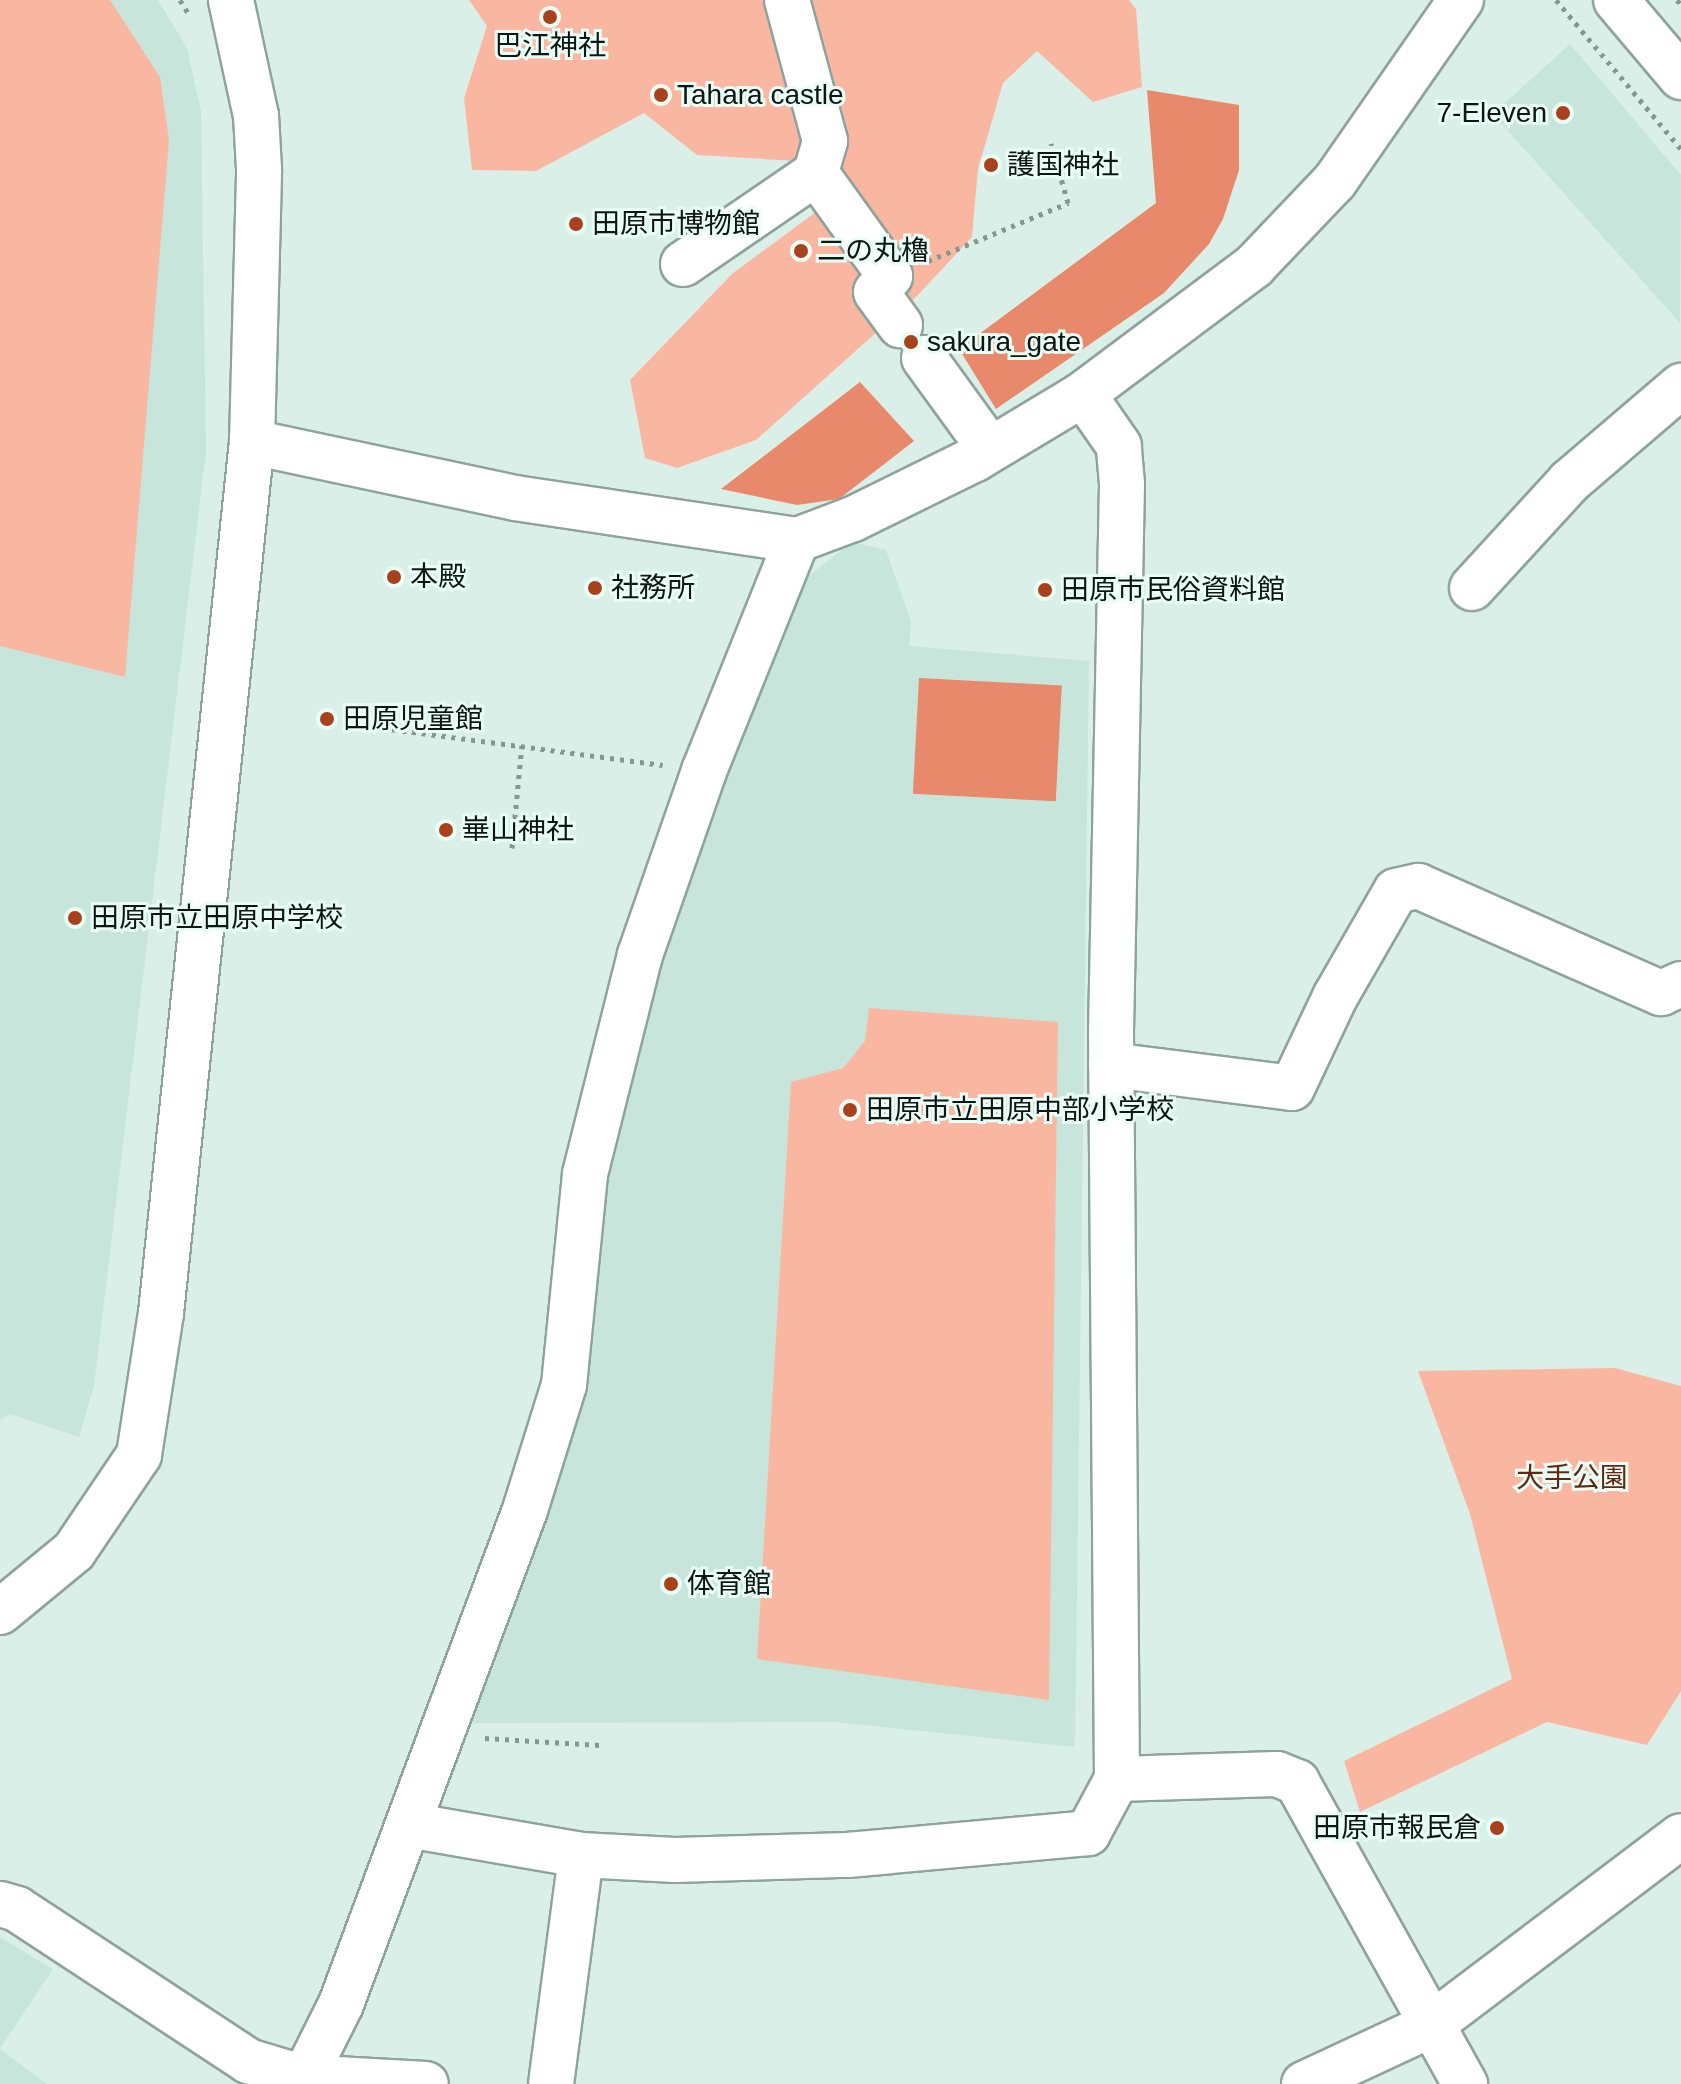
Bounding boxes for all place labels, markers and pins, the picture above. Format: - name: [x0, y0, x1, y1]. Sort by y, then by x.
- marker: 巴江神社: [541, 8, 559, 26]
- place label: 巴江神社: [494, 29, 606, 63]
- place label: Tahara castle: [677, 78, 844, 112]
- marker: Tahara castle: [652, 86, 670, 104]
- place label: 7-Eleven: [1436, 96, 1547, 130]
- marker: 7-Eleven: [1554, 104, 1572, 122]
- place label: 護国神社: [1007, 148, 1119, 182]
- marker: 護国神社: [982, 156, 1000, 174]
- place label: 田原市博物館: [592, 207, 760, 241]
- marker: 田原市博物館: [567, 215, 585, 233]
- place label: 二の丸櫓: [817, 234, 929, 268]
- marker: 二の丸櫓: [792, 242, 810, 260]
- place label: sakura_gate: [927, 325, 1081, 359]
- marker: sakura_gate: [902, 333, 920, 351]
- place label: 本殿: [410, 560, 466, 594]
- marker: 本殿: [385, 568, 403, 586]
- place label: 社務所: [611, 571, 695, 605]
- place label: 田原市民俗資料館: [1061, 573, 1285, 607]
- marker: 社務所: [586, 579, 604, 597]
- marker: 田原市民俗資料館: [1036, 581, 1054, 599]
- place label: 田原児童館: [343, 702, 483, 736]
- marker: 田原児童館: [318, 710, 336, 728]
- place label: 崋山神社: [462, 813, 574, 847]
- marker: 崋山神社: [437, 821, 455, 839]
- place label: 田原市立田原中学校: [91, 901, 343, 935]
- marker: 田原市立田原中学校: [66, 909, 84, 927]
- place label: 田原市立田原中部小学校: [866, 1093, 1174, 1127]
- marker: 田原市立田原中部小学校: [841, 1101, 859, 1119]
- place label: 体育館: [687, 1567, 771, 1601]
- marker: 体育館: [662, 1575, 680, 1593]
- place label: 田原市報民倉: [1313, 1811, 1481, 1845]
- marker: 田原市報民倉: [1488, 1819, 1506, 1837]

